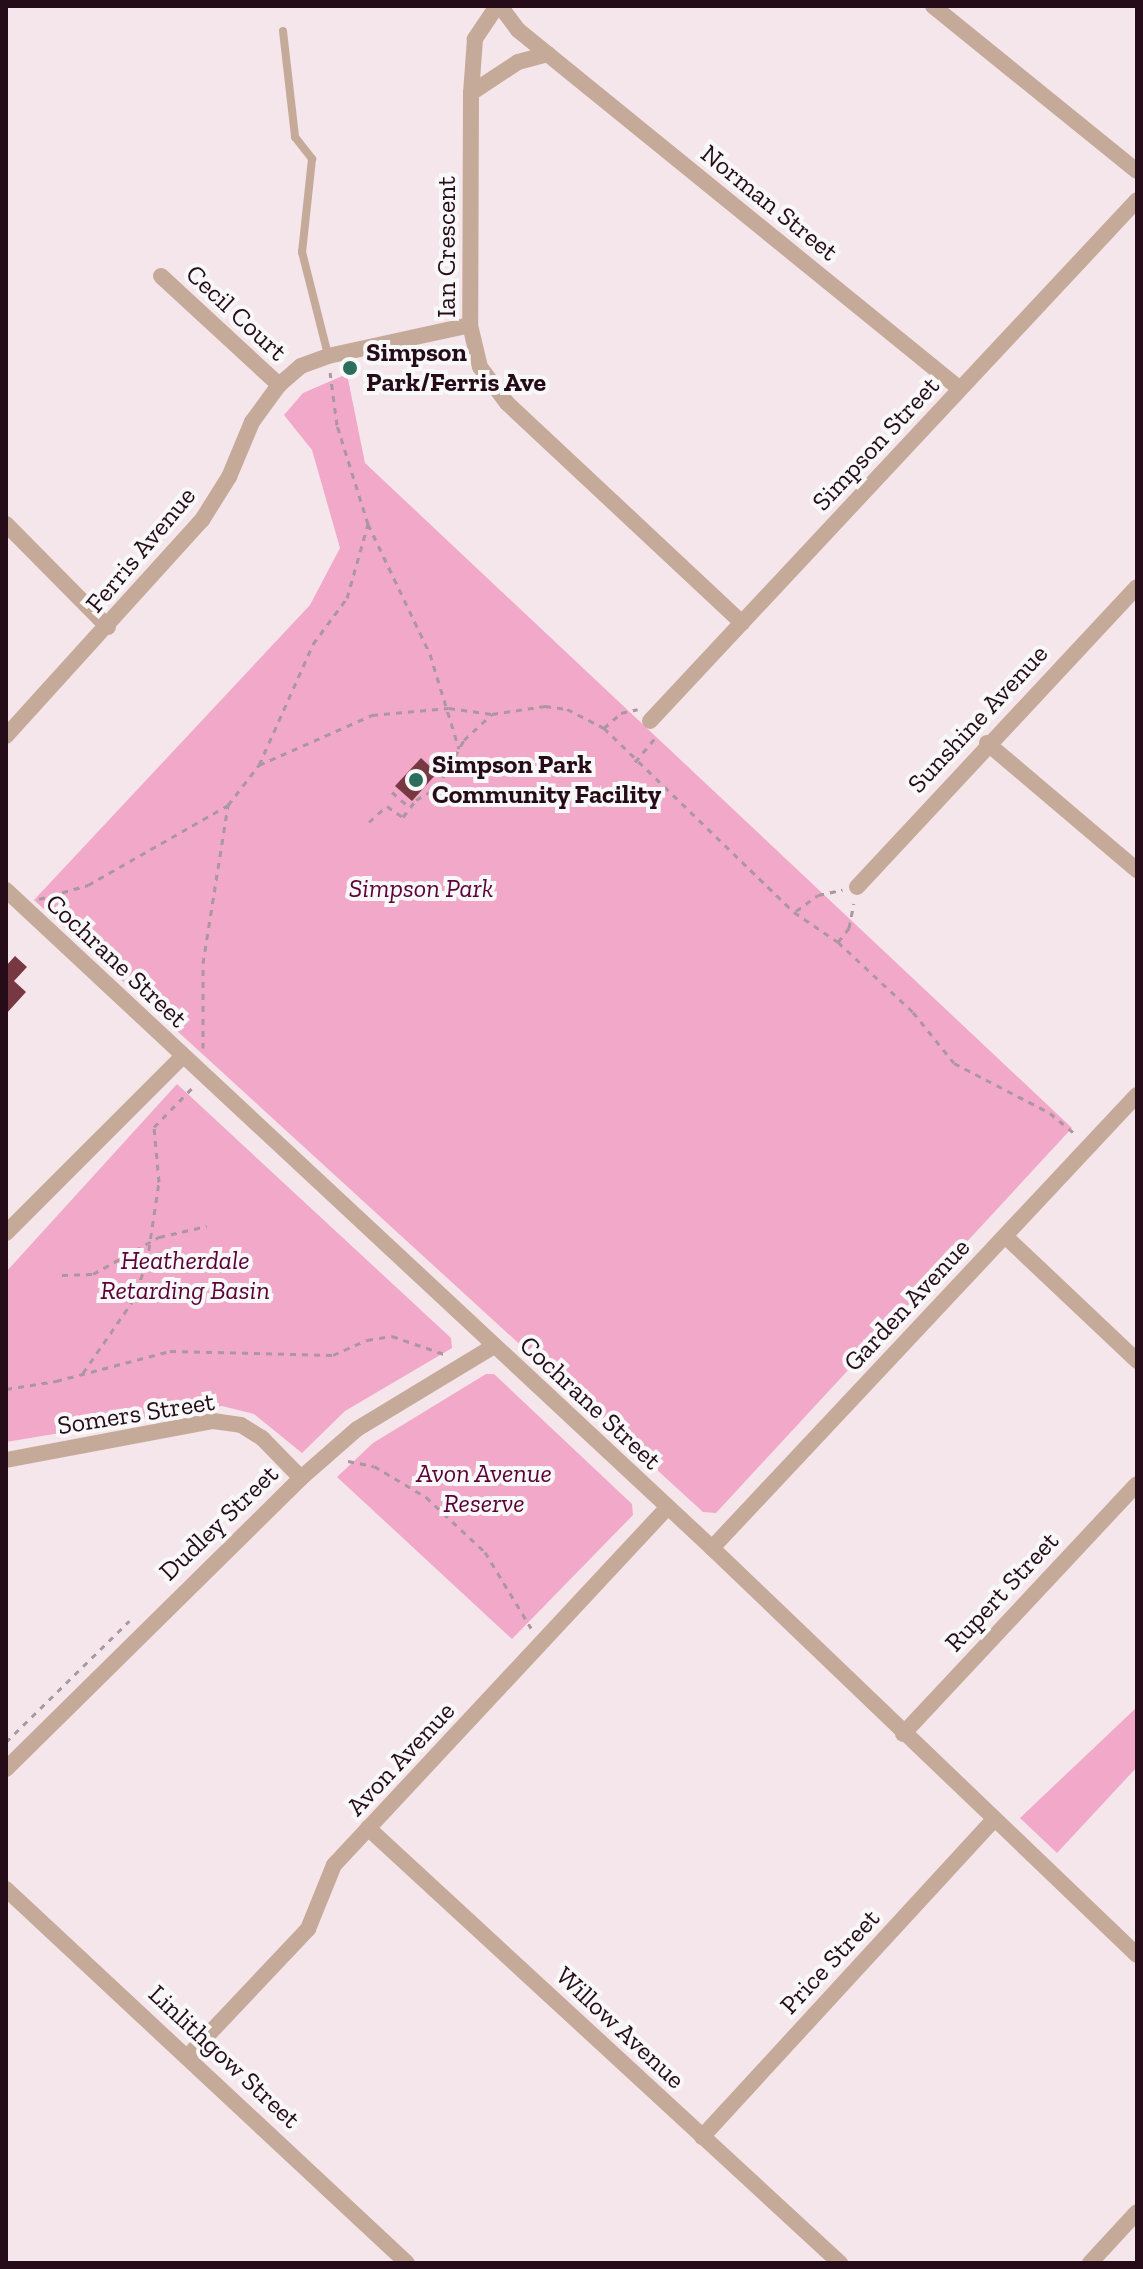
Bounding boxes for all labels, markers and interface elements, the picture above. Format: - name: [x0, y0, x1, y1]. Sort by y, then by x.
- street label: Norman Street: [694, 138, 844, 268]
- street label: Ian Crescent: [431, 176, 463, 318]
- street label: Cecil Court: [179, 258, 293, 368]
- place label: Simpson Park/Ferris Ave: [366, 337, 547, 398]
- marker: Simpson Park/Ferris Ave: [341, 359, 359, 377]
- street label: Simpson Street: [806, 370, 946, 518]
- street label: Ferris Avenue: [79, 481, 203, 619]
- street label: Sunshine Avenue: [901, 638, 1055, 800]
- place label: Simpson Park Community Facility: [432, 749, 662, 810]
- marker: Simpson Park Community Facility: [407, 771, 425, 789]
- park label: Simpson Park: [349, 873, 493, 905]
- street label: Cochrane Street: [39, 888, 193, 1034]
- street label: Garden Avenue: [837, 1232, 977, 1378]
- park label: Heatherdale Retarding Basin: [100, 1245, 270, 1306]
- street label: Cochrane Street: [513, 1330, 667, 1476]
- street label: Somers Street: [55, 1386, 217, 1442]
- street label: Dudley Street: [153, 1458, 285, 1588]
- park label: Avon Avenue Reserve: [416, 1458, 552, 1520]
- street label: Rupert Street: [939, 1526, 1065, 1658]
- street label: Avon Avenue: [340, 1695, 462, 1823]
- street label: Price Street: [774, 1903, 886, 2021]
- street label: Willow Avenue: [549, 1960, 691, 2096]
- street label: Linlithgow Street: [142, 1979, 306, 2135]

